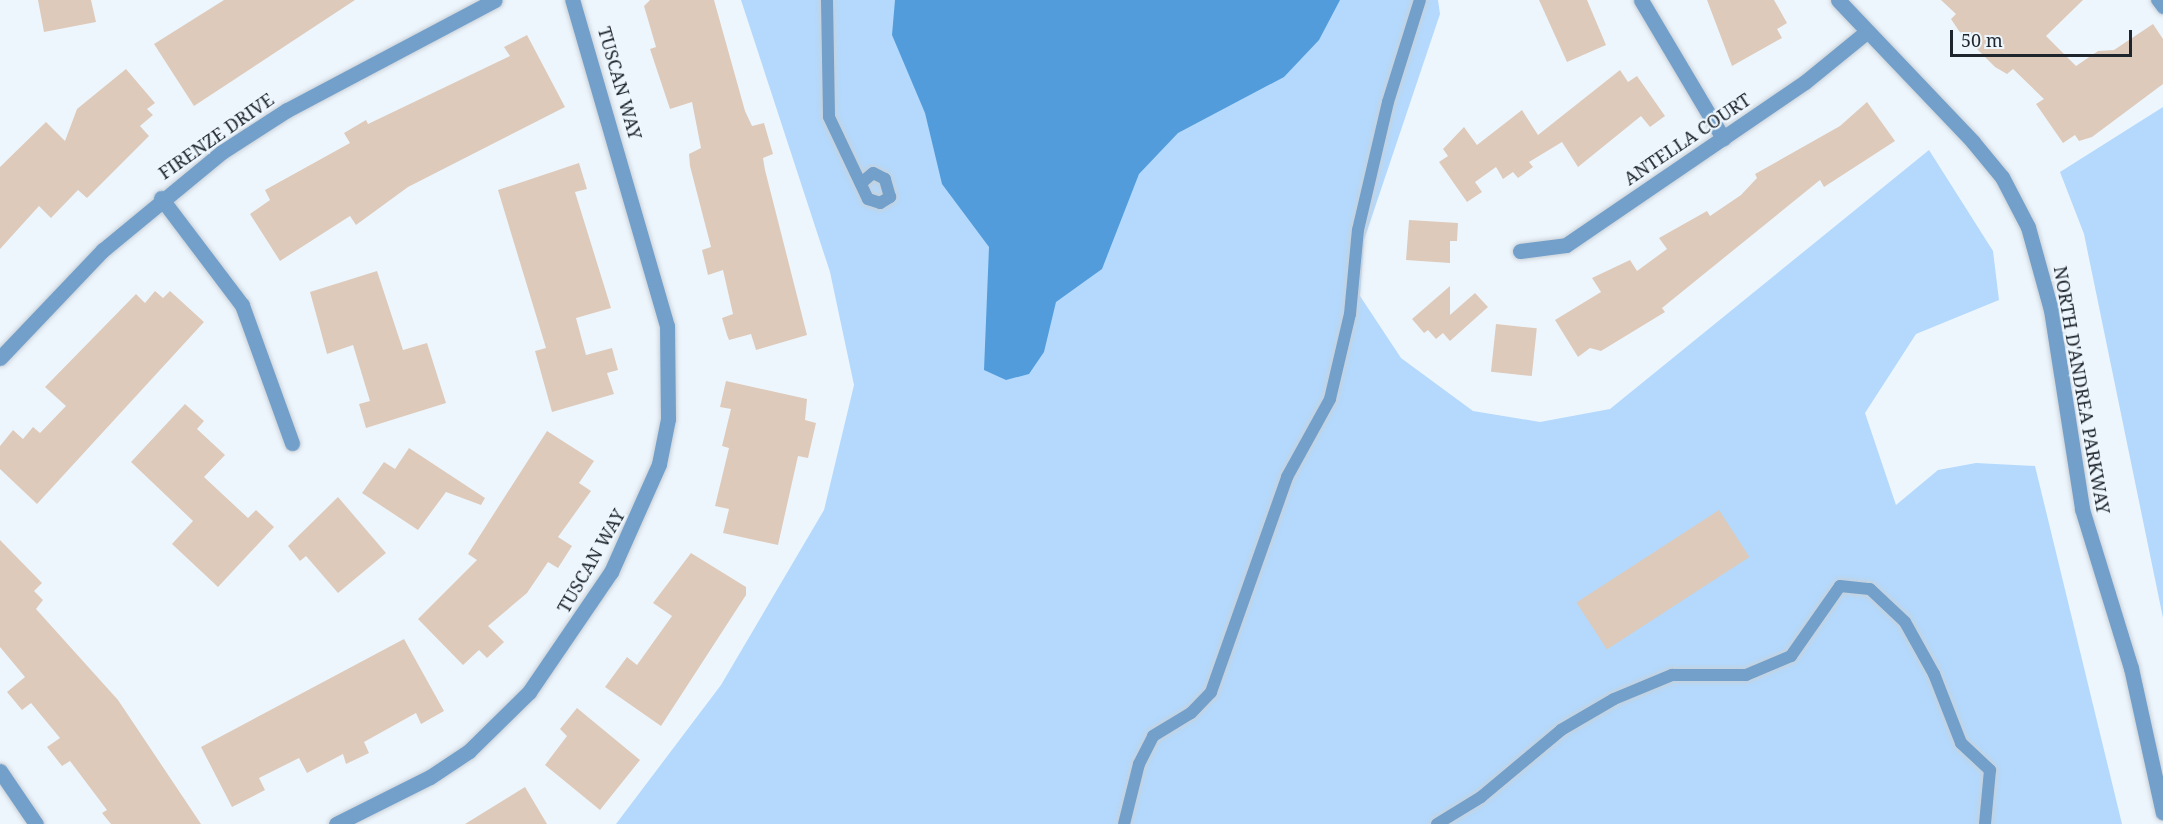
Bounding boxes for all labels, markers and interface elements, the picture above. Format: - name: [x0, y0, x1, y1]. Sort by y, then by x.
- scale bar: [1953, 18, 2134, 56]
- street label: TUSCAN WAY: [594, 24, 646, 142]
- text: 50 m: [1961, 28, 2003, 52]
- street label: FIRENZE DRIVE: [154, 88, 278, 184]
- street label: ANTELLA COURT: [1620, 89, 1754, 189]
- street label: NORTH D'ANDREA PARKWAY: [2050, 264, 2114, 516]
- street label: TUSCAN WAY: [553, 505, 629, 617]

